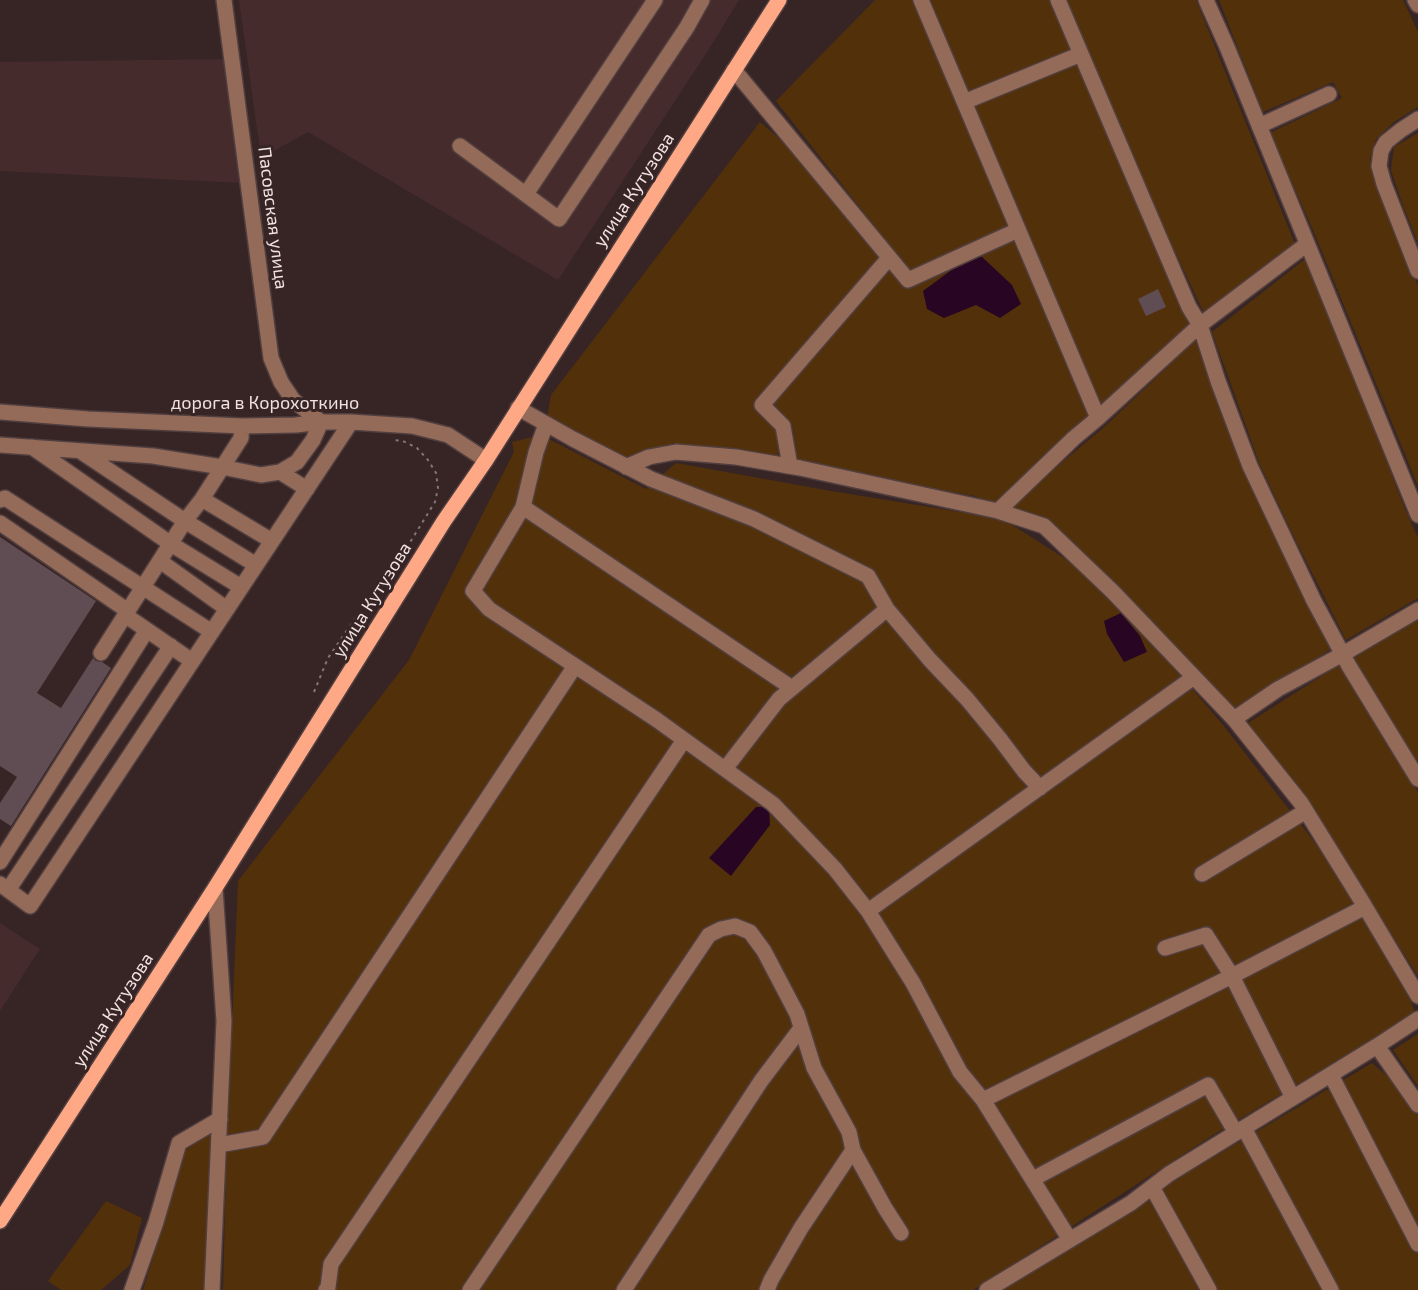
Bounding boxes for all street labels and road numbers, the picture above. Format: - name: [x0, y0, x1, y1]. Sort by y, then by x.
- street label: улица Кутузова: [589, 129, 679, 251]
- street label: Пасовская улица: [254, 146, 292, 290]
- street label: дорога в Корохоткино: [171, 392, 359, 414]
- street label: улица Кутузова: [328, 538, 416, 662]
- street label: улица Кутузова: [68, 949, 158, 1071]

